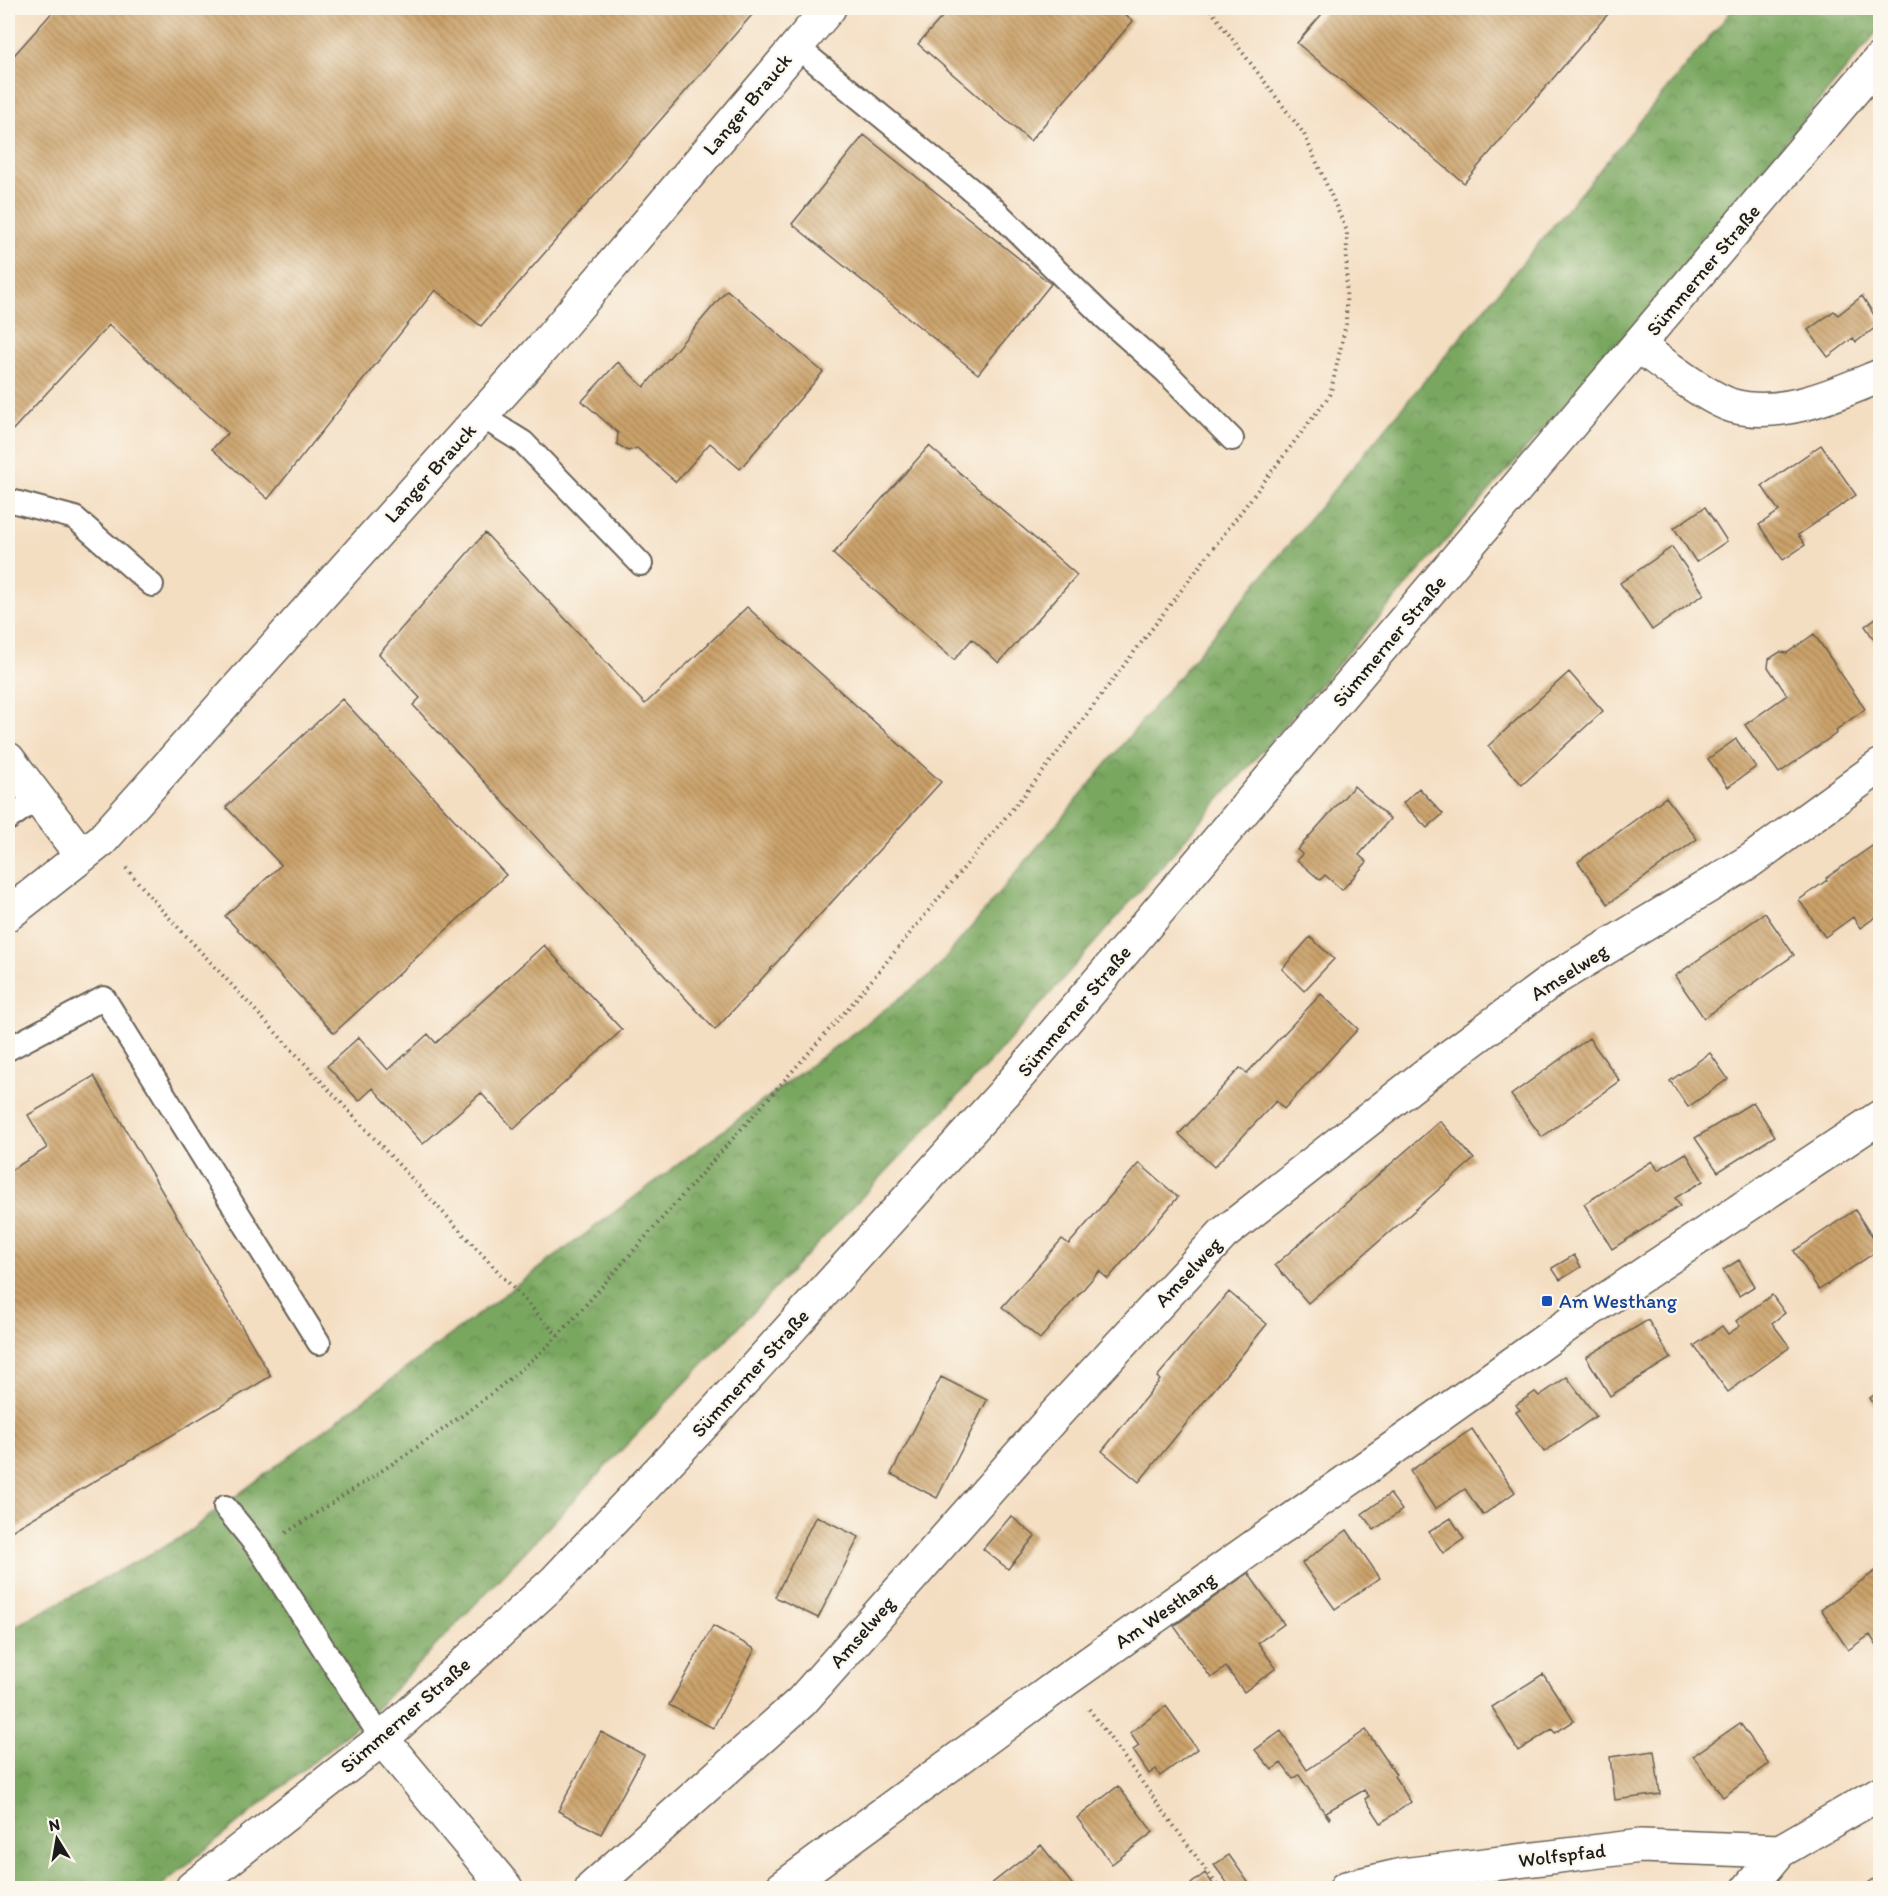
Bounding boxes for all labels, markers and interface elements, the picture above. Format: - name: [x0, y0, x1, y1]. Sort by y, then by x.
- street label: Langer Brauck: [697, 48, 797, 160]
- street label: Sümmerner Straße: [1641, 199, 1765, 341]
- street label: Langer Brauck: [379, 418, 481, 528]
- street label: Sümmerner Straße: [1327, 570, 1451, 712]
- street label: Amselweg: [1526, 938, 1613, 1006]
- street label: Sümmerner Straße: [1012, 940, 1136, 1082]
- street label: Amselweg: [1150, 1231, 1227, 1312]
- place label: Am Westhang: [1559, 1289, 1678, 1313]
- marker: Am Westhang: [1540, 1294, 1554, 1308]
- street label: Sümmerner Straße: [686, 1304, 814, 1442]
- street label: Am Westhang: [1110, 1566, 1221, 1654]
- street label: Amselweg: [824, 1591, 900, 1673]
- street label: Sümmerner Straße: [335, 1652, 475, 1778]
- north arrow: [27, 1809, 87, 1869]
- text: N: [47, 1814, 61, 1835]
- street label: Wolfspfad: [1517, 1838, 1607, 1872]

